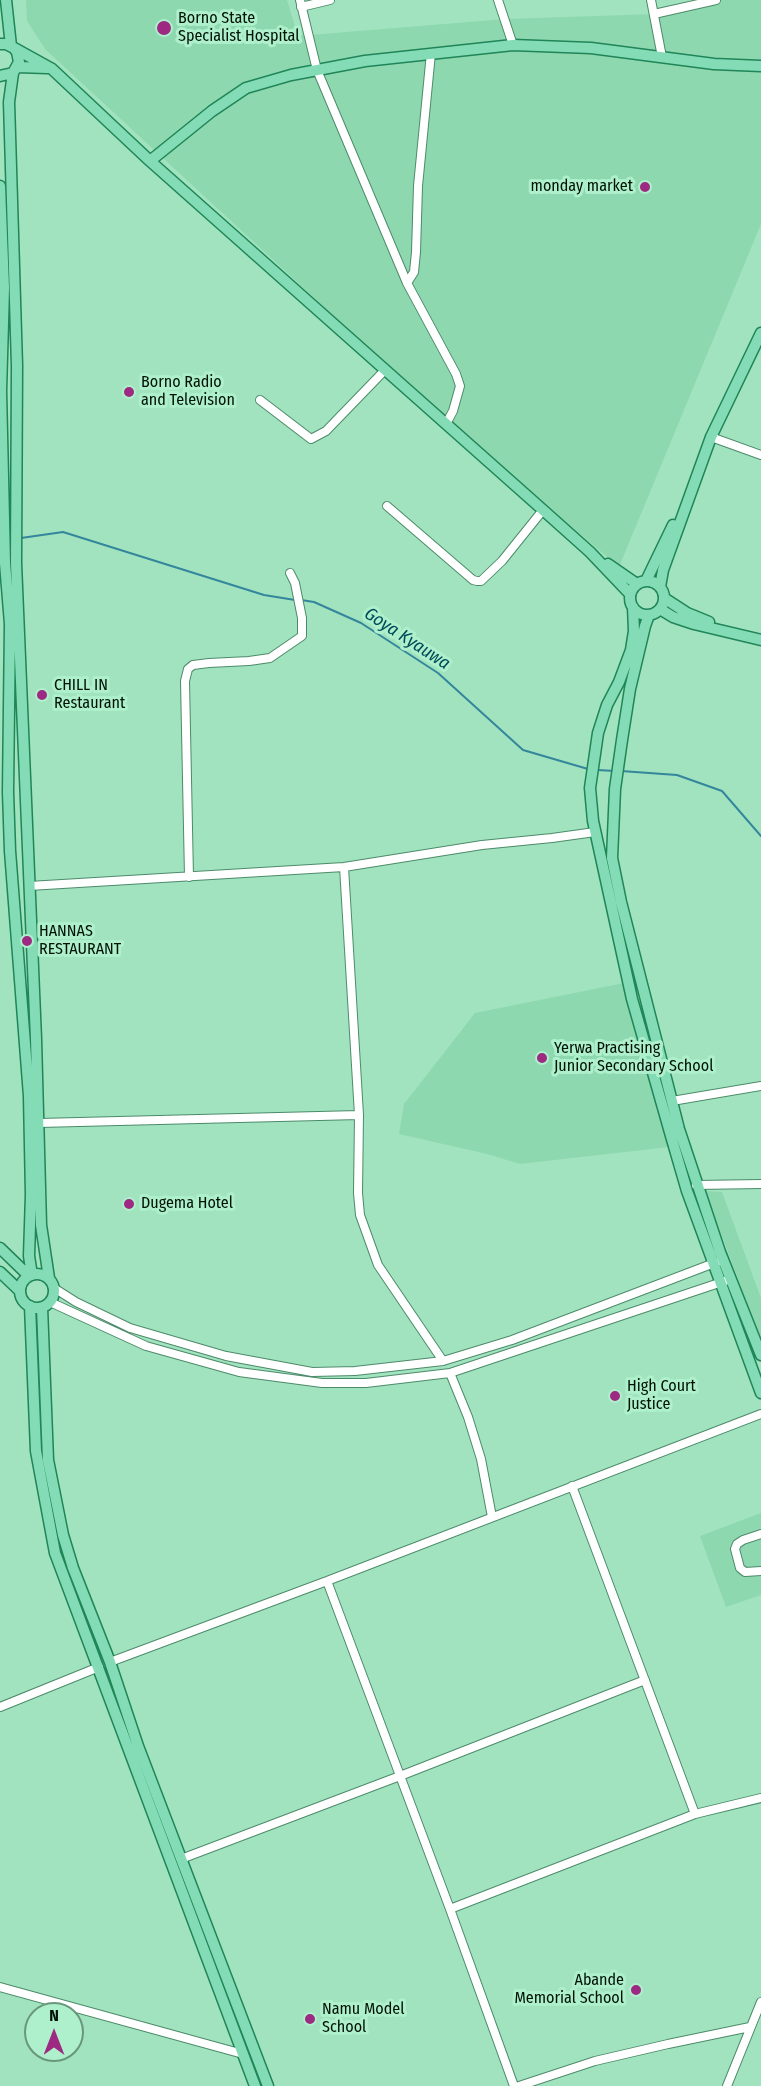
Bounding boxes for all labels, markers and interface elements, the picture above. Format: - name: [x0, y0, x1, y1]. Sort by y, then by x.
- place label: Borno State Specialist Hospital: [178, 9, 300, 47]
- marker: Borno State Specialist Hospital: [155, 19, 173, 37]
- place label: monday market: [531, 177, 633, 197]
- marker: monday market: [638, 180, 652, 194]
- place label: Borno Radio and Television: [141, 373, 235, 411]
- marker: Borno Radio and Television: [122, 385, 136, 399]
- water label: Goya Kyauwa: [360, 603, 454, 675]
- place label: CHILL IN Restaurant: [54, 676, 125, 714]
- marker: CHILL IN Restaurant: [35, 688, 49, 702]
- place label: HANNAS RESTAURANT: [39, 922, 121, 960]
- marker: HANNAS RESTAURANT: [20, 934, 34, 948]
- place label: Yerwa Practising Junior Secondary School: [554, 1039, 713, 1077]
- marker: Yerwa Practising Junior Secondary School: [535, 1051, 549, 1065]
- place label: Dugema Hotel: [141, 1194, 233, 1214]
- marker: Dugema Hotel: [122, 1197, 136, 1211]
- place label: High Court Justice: [627, 1377, 696, 1415]
- marker: High Court Justice: [608, 1389, 622, 1403]
- place label: Abande Memorial School: [514, 1971, 624, 2009]
- marker: Abande Memorial School: [629, 1983, 643, 1997]
- place label: Namu Model School: [322, 2000, 404, 2038]
- north arrow: [24, 2002, 84, 2062]
- text: N: [49, 2006, 59, 2025]
- marker: Namu Model School: [303, 2012, 317, 2026]

